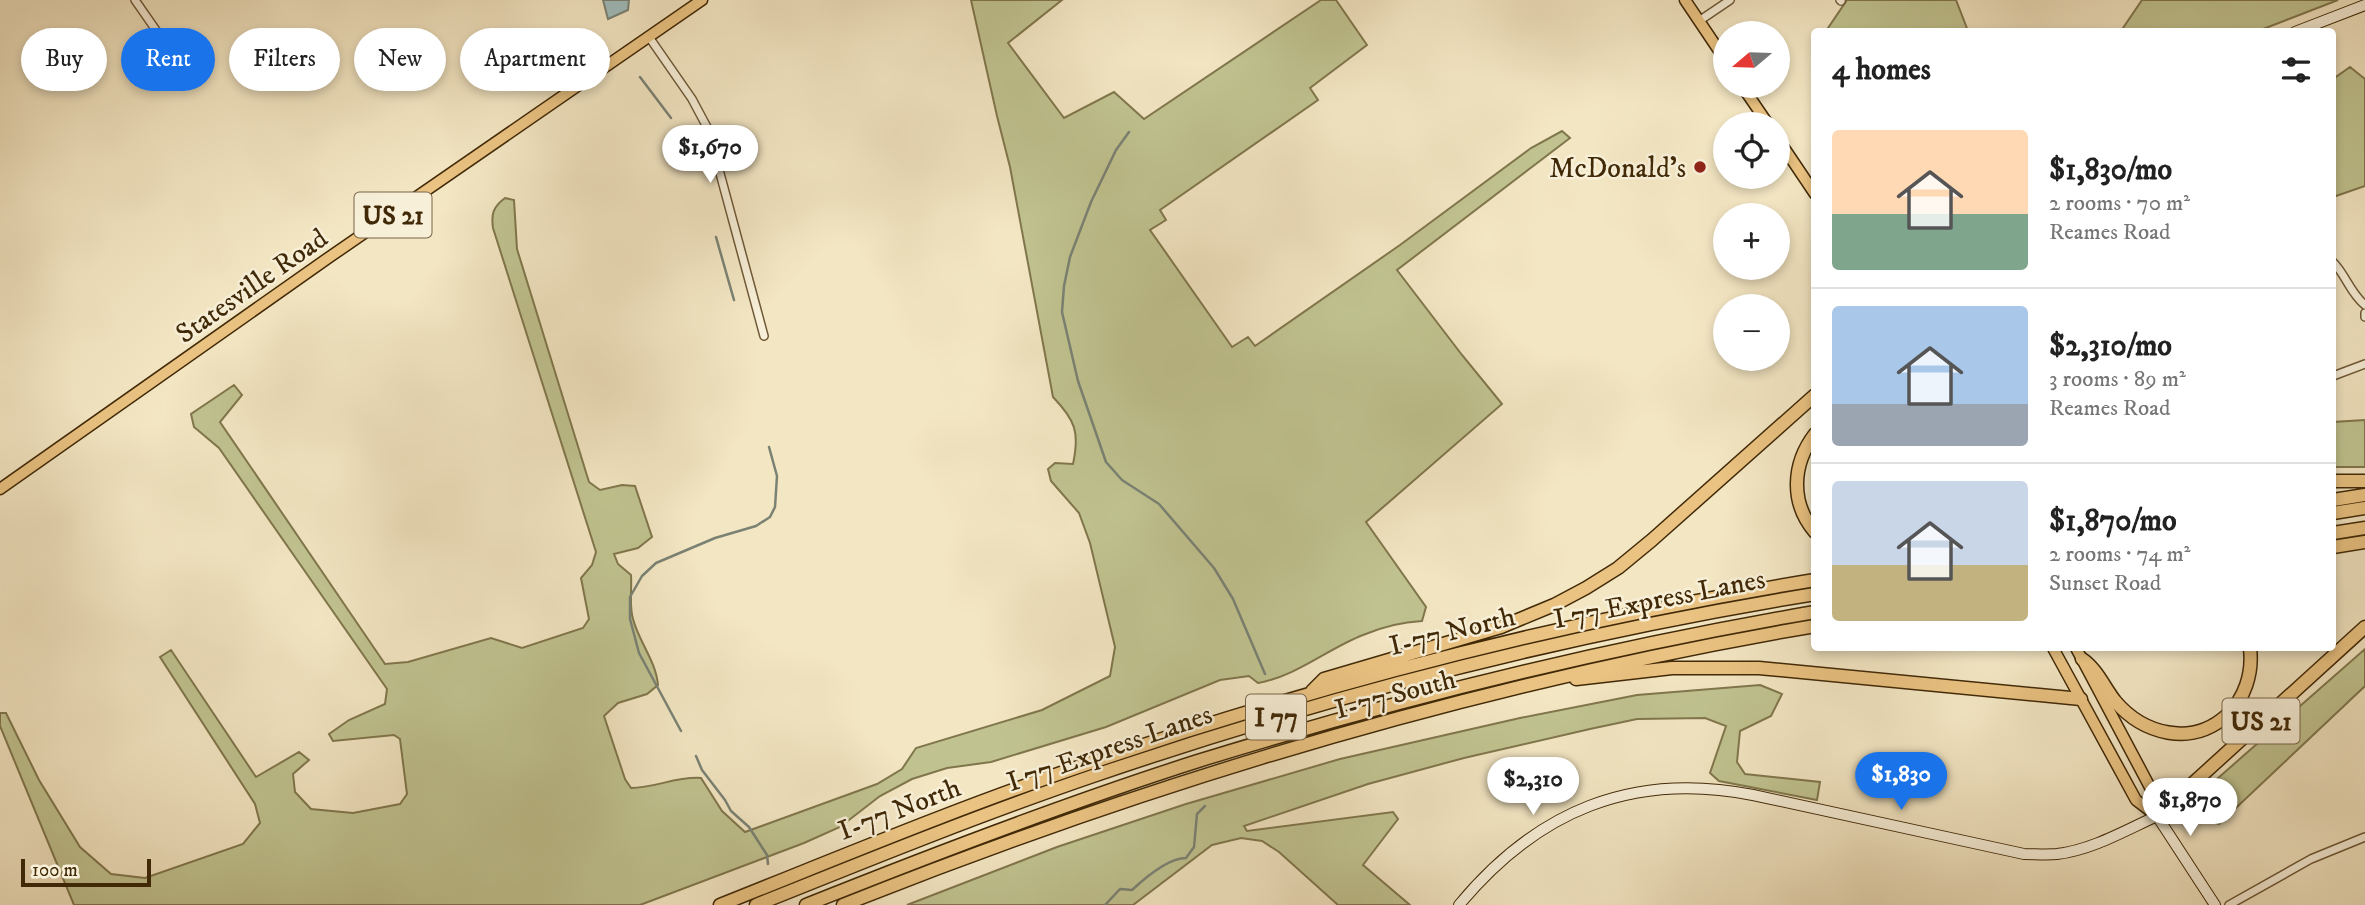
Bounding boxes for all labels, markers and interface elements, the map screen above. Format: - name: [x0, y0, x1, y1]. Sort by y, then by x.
- north arrow: [1713, 21, 1790, 98]
- map controls: [1713, 21, 1790, 371]
- chip: Buy: [21, 28, 107, 91]
- chip: Rent: [121, 28, 215, 91]
- chip: Filters: [229, 28, 340, 91]
- chip: New: [354, 28, 446, 91]
- chip: Apartment: [460, 28, 610, 91]
- icon: filters: [2277, 51, 2315, 89]
- text: 4 homes: [1832, 52, 1931, 89]
- button: locate: [1713, 112, 1790, 189]
- pin: $1,670: [653, 125, 767, 185]
- text: $1,670: [678, 133, 742, 162]
- place label: McDonald's: [1549, 151, 1686, 186]
- text: $1,830/mo: [2049, 152, 2172, 189]
- icon: home: [1888, 158, 1972, 242]
- marker: McDonald's: [1692, 159, 1708, 175]
- text: 2 rooms · 70 m²: [2049, 189, 2190, 218]
- road number: US 21: [354, 192, 432, 238]
- button: +: [1713, 203, 1790, 280]
- text: Reames Road: [2049, 218, 2170, 247]
- street label: Statesville Road: [169, 221, 335, 351]
- button: −: [1713, 294, 1790, 371]
- text: $2,310/mo: [2049, 328, 2172, 365]
- icon: home: [1888, 334, 1972, 418]
- text: 3 rooms · 89 m²: [2049, 365, 2186, 394]
- text: Reames Road: [2049, 394, 2170, 423]
- text: $1,870/mo: [2049, 503, 2177, 540]
- icon: home: [1888, 509, 1972, 593]
- text: 2 rooms · 74 m²: [2049, 540, 2190, 569]
- street label: I 77 Express Lanes: [1550, 562, 1768, 637]
- text: Sunset Road: [2049, 569, 2161, 598]
- street label: I-77 North: [1386, 599, 1519, 664]
- street label: I-77 South: [1331, 661, 1460, 727]
- road number: I 77: [1246, 694, 1306, 740]
- street label: I 77 Express Lanes: [1002, 697, 1217, 800]
- road number: US 21: [2222, 698, 2300, 744]
- pin: $1,830: [1844, 752, 1958, 812]
- pin: $2,310: [1476, 758, 1590, 817]
- text: $1,830: [1871, 760, 1931, 789]
- text: $2,310: [1503, 765, 1563, 794]
- street label: I-77 North: [833, 770, 966, 849]
- pin: $1,870: [2133, 778, 2247, 838]
- text: $1,870: [2158, 786, 2222, 815]
- scale bar: [21, 856, 150, 888]
- text: 100 m: [32, 859, 78, 882]

